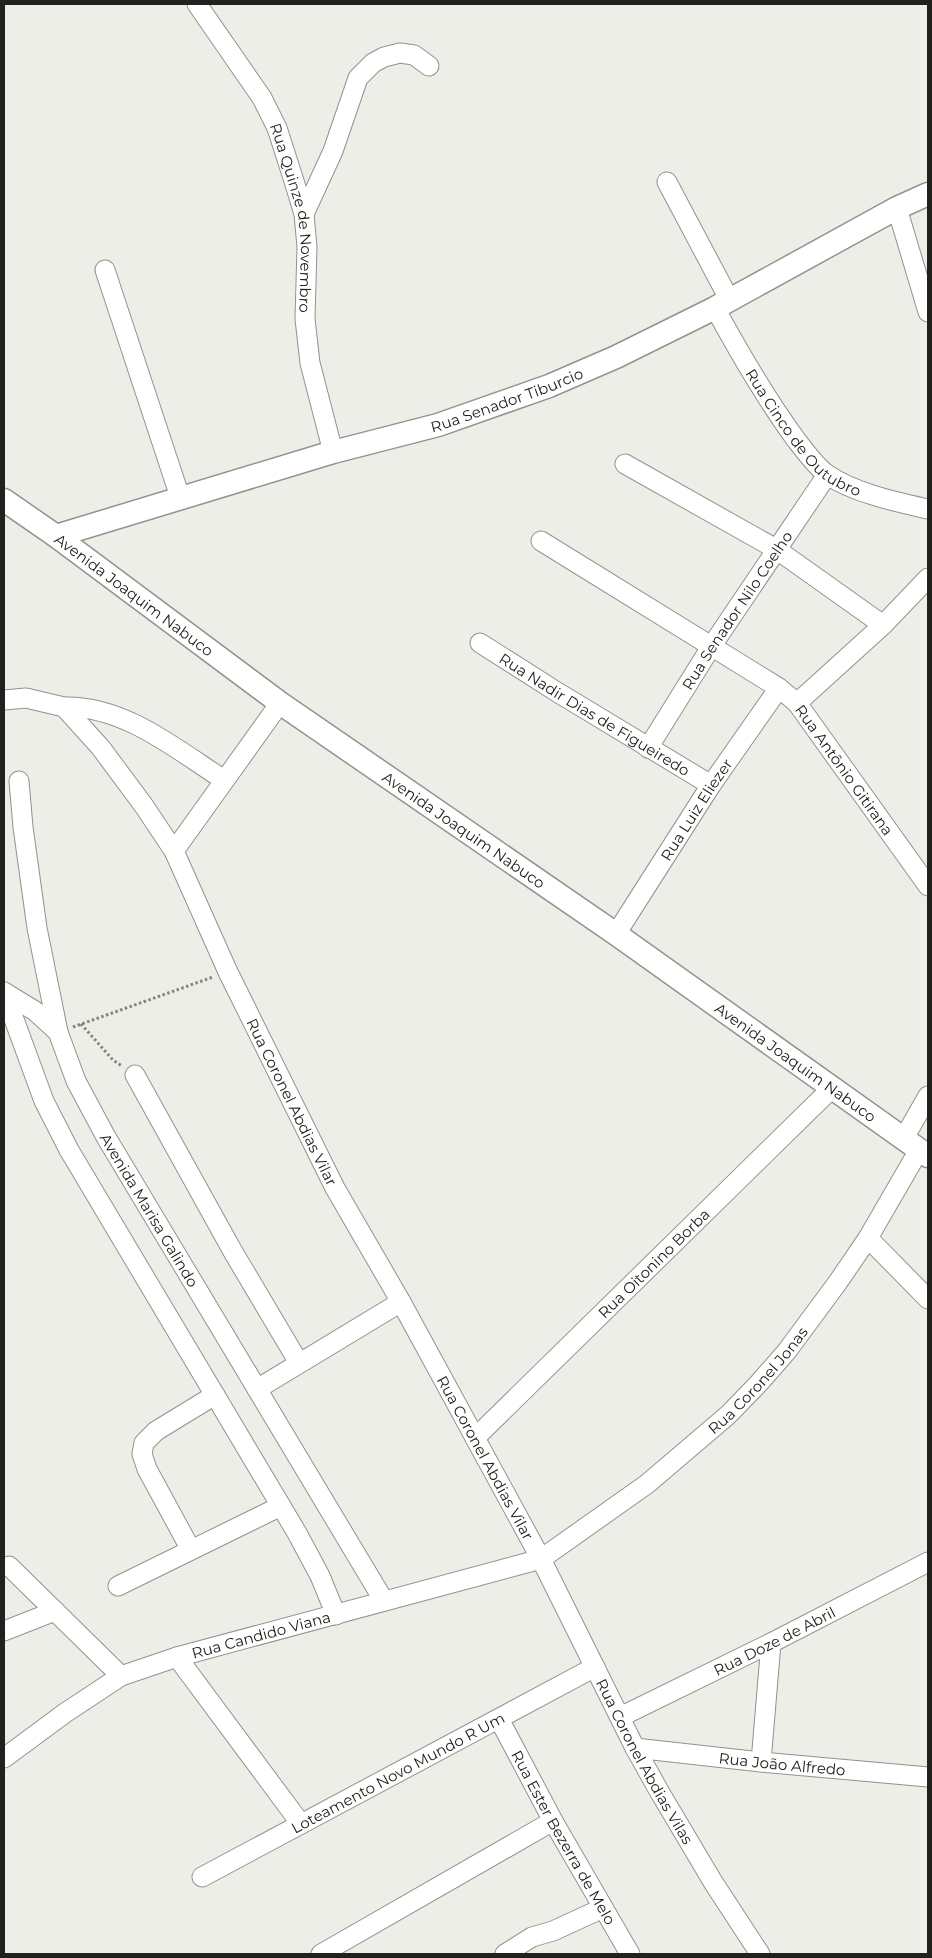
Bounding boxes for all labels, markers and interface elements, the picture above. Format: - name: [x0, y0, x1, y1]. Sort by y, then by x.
- street label: Rua Quinze de Novembro: [266, 120, 317, 313]
- street label: Rua Senador Tiburcio: [428, 363, 586, 436]
- street label: Rua Cinco de Outubro: [742, 365, 864, 500]
- street label: Rua Senador Nilo Coelho: [677, 527, 796, 693]
- street label: Avenida Joaquim Nabuco: [51, 529, 218, 660]
- street label: Rua Nadir Dias de Figueiredo: [496, 648, 694, 780]
- street label: Rua Antônio Gitirana: [791, 700, 898, 839]
- street label: Rua Luiz Eliezer: [656, 755, 736, 864]
- street label: Avenida Joaquim Nabuco: [379, 767, 549, 892]
- street label: Avenida Joaquim Nabuco: [711, 998, 880, 1126]
- street label: Rua Coronel Abdias Vilar: [243, 1015, 342, 1189]
- street label: Avenida Marisa Galindo: [96, 1130, 203, 1290]
- street label: Rua Oitonino Borba: [594, 1204, 713, 1322]
- street label: Rua Coronel Jonas: [704, 1323, 811, 1438]
- street label: Rua Coronel Abdias Vilar: [433, 1372, 538, 1543]
- street label: Rua Doze de Abril: [710, 1602, 838, 1679]
- street label: Rua Candido Viana: [189, 1607, 333, 1662]
- street label: Rua Coronel Abdias Vilas: [592, 1675, 698, 1847]
- street label: Loteamento Novo Mundo R Um: [288, 1708, 508, 1837]
- street label: Rua Ester Bezerra de Melo: [508, 1747, 620, 1928]
- street label: Rua João Alfredo: [718, 1748, 846, 1779]

